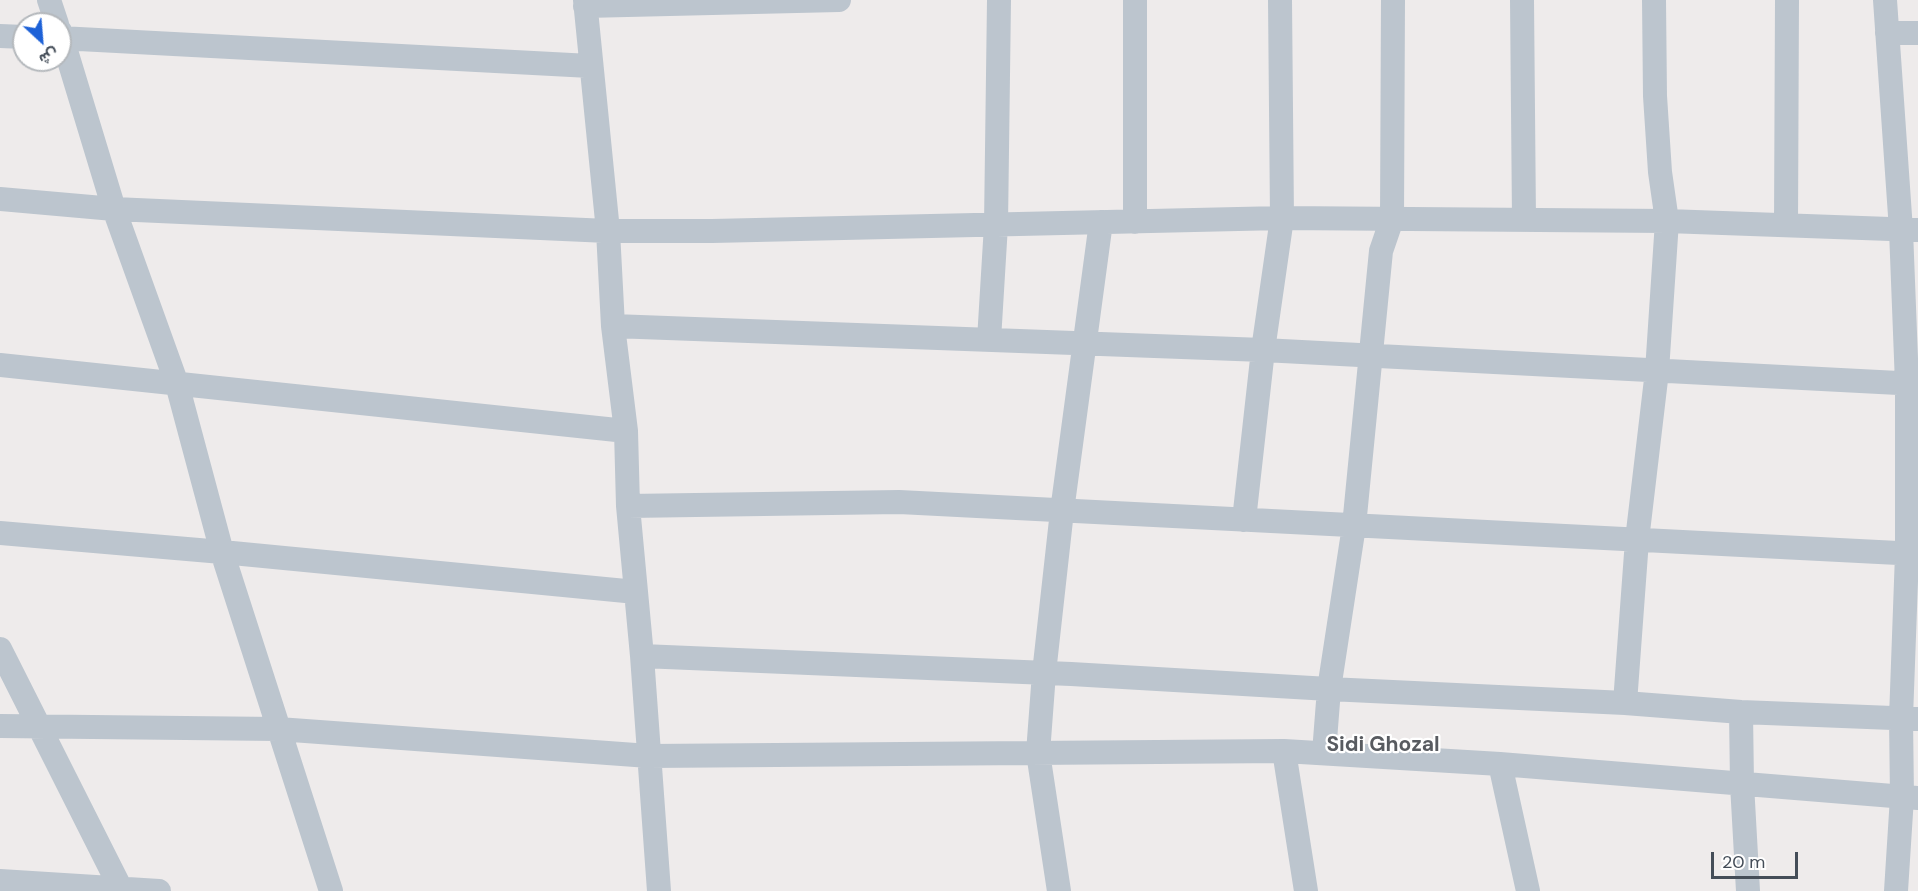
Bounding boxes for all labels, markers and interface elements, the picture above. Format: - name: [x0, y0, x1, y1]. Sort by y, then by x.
- north arrow: [12, 12, 72, 72]
- text: ش: [36, 43, 62, 70]
- district label: Sidi Ghozal: [1326, 732, 1440, 758]
- scale bar: [1714, 840, 1801, 878]
- text: 20 m: [1722, 850, 1765, 874]

